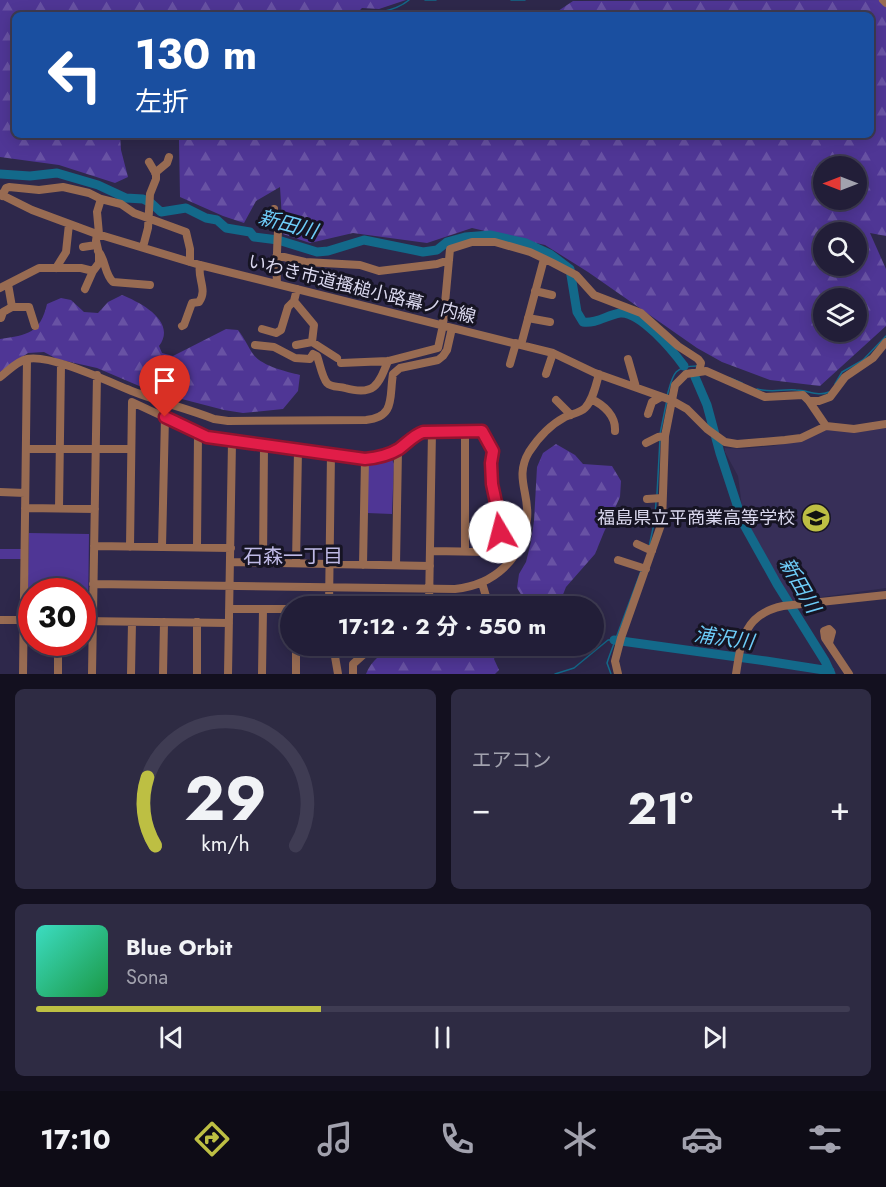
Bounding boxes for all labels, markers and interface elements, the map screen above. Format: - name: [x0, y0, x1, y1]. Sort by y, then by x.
- text: 130 m: [135, 24, 257, 85]
- icon: left: [36, 36, 114, 114]
- text: 左折: [135, 82, 189, 121]
- north arrow: [813, 156, 867, 210]
- map controls: [813, 156, 867, 342]
- water label: 新田川: [255, 203, 323, 247]
- button: search: [813, 222, 867, 276]
- street label: いわき市道搔槌小路幕ノ内線: [245, 248, 479, 330]
- button: layers: [813, 288, 867, 342]
- pin: [139, 355, 190, 417]
- icon: arrive: [148, 364, 181, 397]
- position arrow: [468, 500, 532, 564]
- school or university icon: 福島県立平商業高等学校: [800, 502, 832, 534]
- place label: 福島県立平商業高等学校: [597, 505, 795, 531]
- district label: 石森一丁目: [243, 542, 343, 571]
- water label: 新田川: [772, 552, 828, 620]
- speed limit sign: 30: [18, 578, 96, 656]
- text: 17:12 · 2 分 · 550 m: [338, 610, 546, 642]
- water label: 浦沢川: [692, 620, 758, 657]
- text: エアコン: [472, 746, 552, 775]
- text: 29: [184, 753, 267, 843]
- text: 21°: [627, 776, 693, 841]
- text: −: [472, 785, 491, 832]
- text: +: [830, 785, 850, 832]
- text: km/h: [201, 828, 249, 859]
- text: Blue Orbit: [126, 931, 232, 963]
- text: Sona: [126, 963, 168, 992]
- icon: previous: [155, 1021, 188, 1054]
- icon: pause: [426, 1021, 459, 1054]
- icon: next: [698, 1021, 731, 1054]
- icon: directions: [191, 1118, 233, 1160]
- icon: music: [314, 1118, 356, 1160]
- icon: phone: [436, 1118, 478, 1160]
- icon: climate: [559, 1118, 601, 1160]
- icon: car: [681, 1118, 723, 1160]
- icon: filters: [804, 1118, 846, 1160]
- text: 17:10: [40, 1120, 111, 1159]

